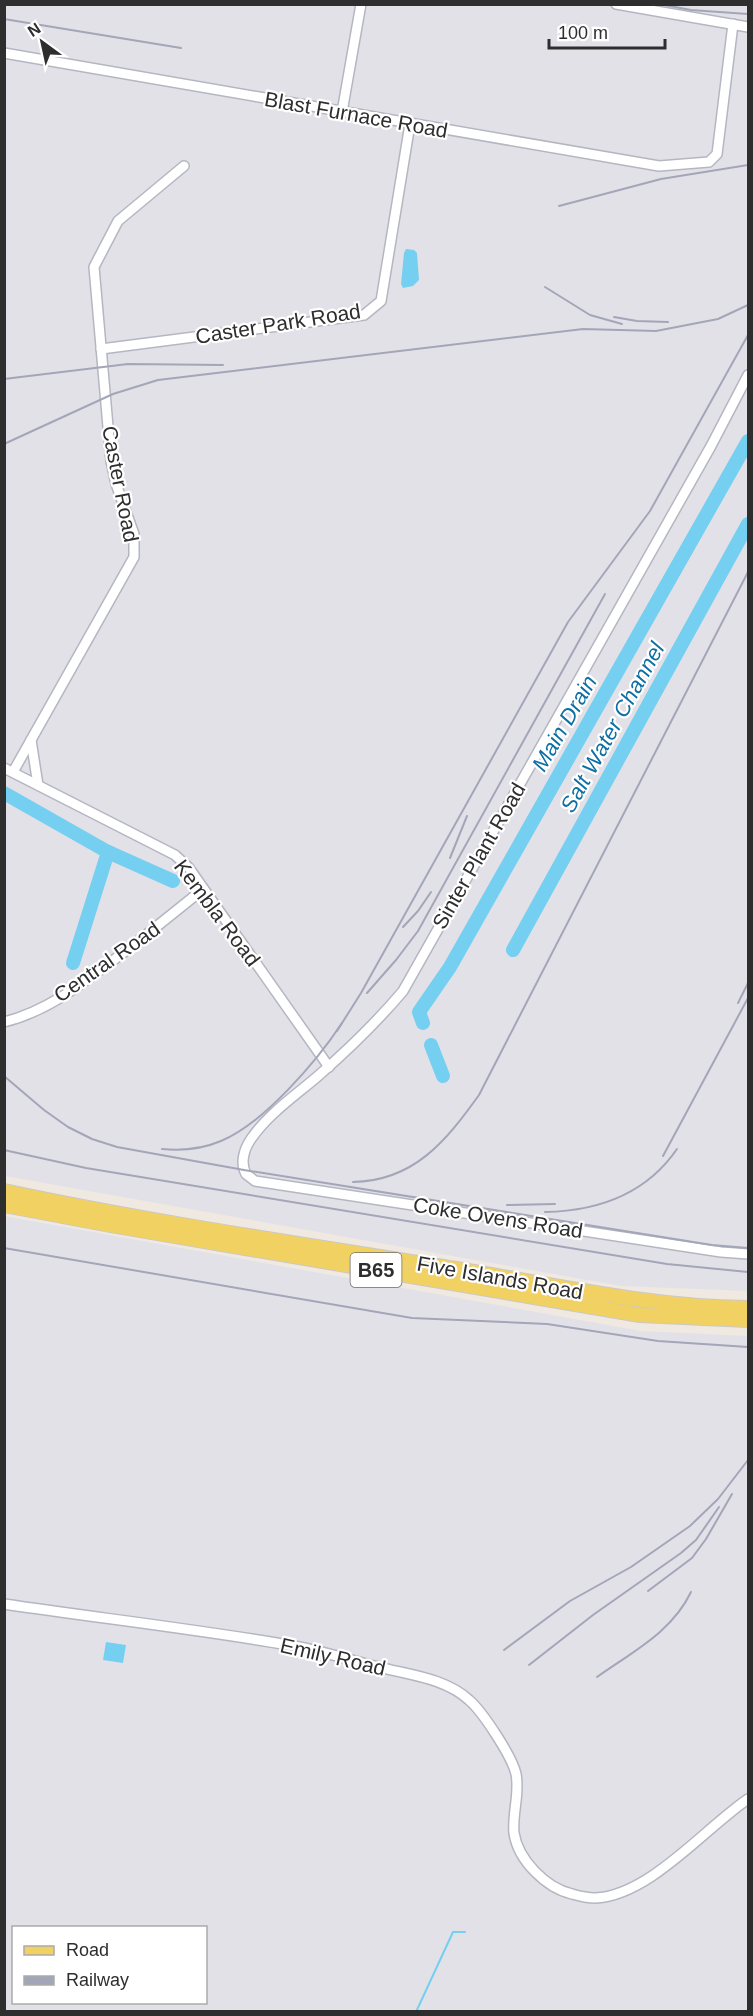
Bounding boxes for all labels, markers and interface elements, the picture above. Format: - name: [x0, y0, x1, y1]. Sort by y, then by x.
- north arrow: [12, 12, 72, 72]
- scale bar: [549, 12, 664, 50]
- text: N: [25, 20, 44, 40]
- text: 100 m: [558, 23, 608, 43]
- street label: Blast Furnace Road: [263, 87, 449, 142]
- street label: Caster Park Road: [194, 299, 362, 348]
- street label: Caster Road: [98, 424, 143, 544]
- water label: Salt Water Channel: [555, 637, 670, 817]
- water label: Main Drain: [527, 671, 602, 776]
- street label: Sinter Plant Road: [427, 779, 530, 933]
- street label: Kembla Road: [170, 855, 265, 970]
- street label: Central Road: [49, 917, 164, 1006]
- street label: Coke Ovens Road: [412, 1193, 585, 1242]
- street label: Five Islands Road: [415, 1252, 585, 1303]
- road number: B65: [350, 1253, 401, 1287]
- street label: Emily Road: [278, 1633, 388, 1680]
- legend: [12, 1926, 207, 2004]
- text: Road: [66, 1940, 109, 1960]
- text: Railway: [66, 1970, 129, 1990]

